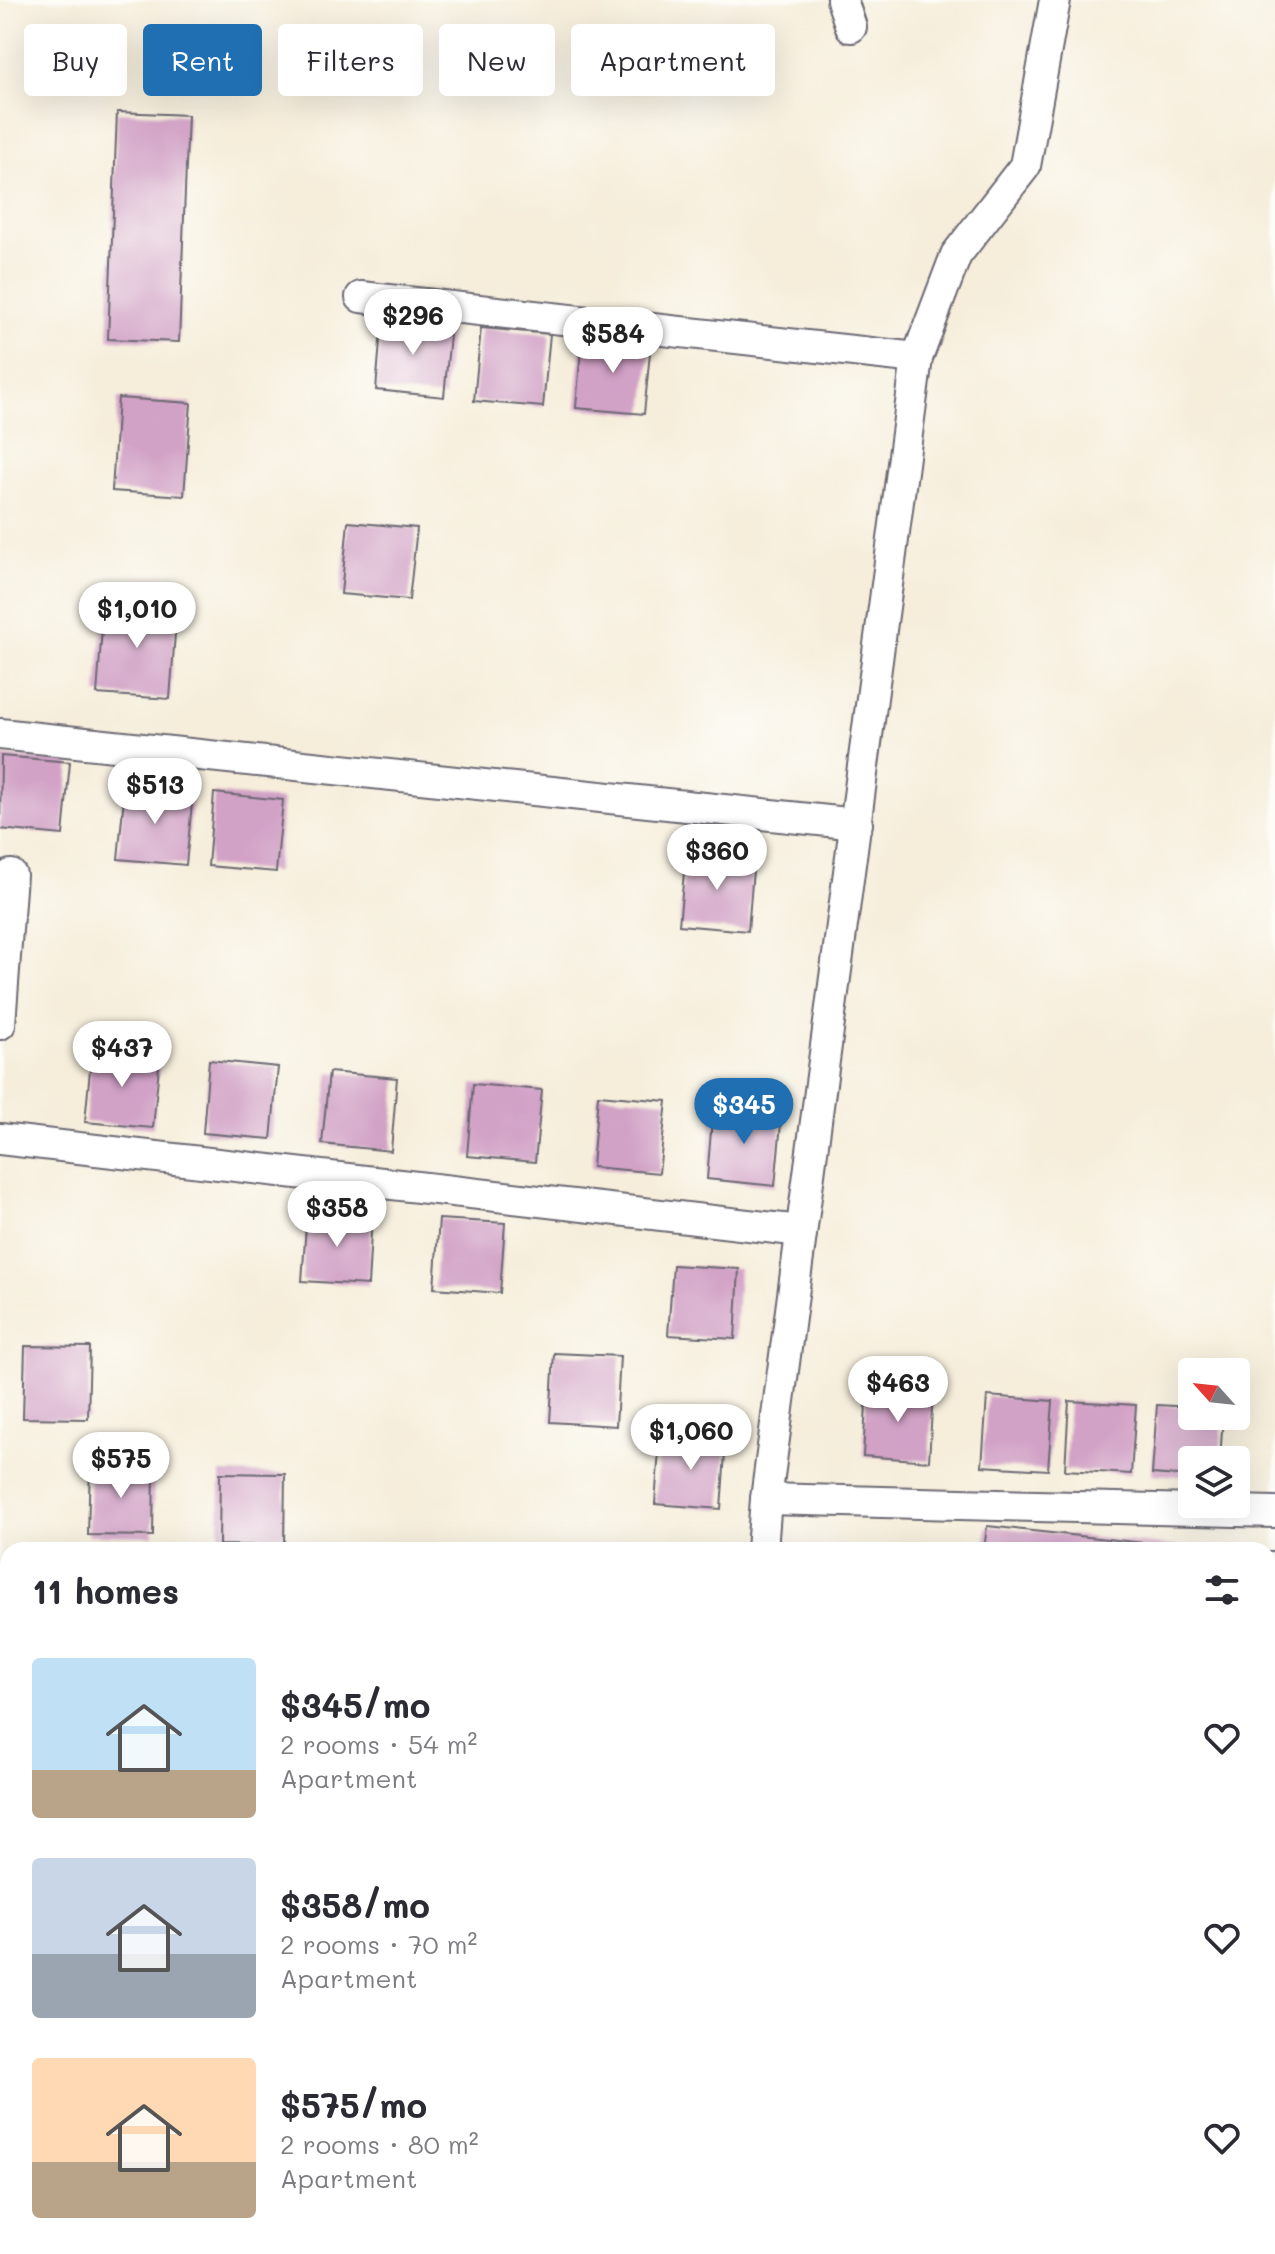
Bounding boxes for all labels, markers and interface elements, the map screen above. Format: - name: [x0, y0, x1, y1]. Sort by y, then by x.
- chip: Buy: [24, 24, 127, 96]
- chip: Rent: [143, 24, 262, 96]
- chip: Filters: [278, 24, 423, 96]
- chip: New: [439, 24, 555, 96]
- chip: Apartment: [571, 24, 775, 96]
- pin: $296: [366, 289, 460, 357]
- text: $296: [382, 298, 444, 332]
- pin: $584: [566, 307, 660, 375]
- text: $584: [581, 316, 645, 350]
- pin: $1,010: [72, 582, 202, 650]
- text: $1,010: [97, 591, 177, 625]
- pin: $513: [108, 758, 202, 826]
- text: $513: [126, 767, 184, 801]
- pin: $360: [670, 824, 764, 892]
- text: $360: [685, 833, 749, 867]
- pin: $437: [75, 1021, 169, 1089]
- text: $437: [91, 1030, 153, 1064]
- pin: $345: [697, 1078, 791, 1146]
- text: $345: [712, 1087, 776, 1121]
- pin: $358: [290, 1181, 384, 1249]
- text: $358: [306, 1190, 368, 1224]
- pin: $463: [851, 1356, 945, 1424]
- north arrow: [1178, 1358, 1250, 1430]
- map controls: [1178, 1358, 1250, 1518]
- text: $463: [866, 1365, 930, 1399]
- pin: $1,060: [626, 1404, 756, 1472]
- text: $1,060: [649, 1413, 733, 1447]
- pin: $575: [74, 1432, 168, 1500]
- text: $575: [91, 1441, 151, 1475]
- button: layers: [1178, 1446, 1250, 1518]
- text: 11 homes: [32, 1568, 179, 1613]
- icon: filters: [1200, 1568, 1244, 1612]
- text: $345/mo: [280, 1682, 430, 1727]
- icon: home: [96, 1690, 192, 1786]
- icon: heart: [1200, 1716, 1244, 1760]
- text: 2 rooms · 54 m²: [280, 1727, 477, 1761]
- text: Apartment: [280, 1761, 417, 1795]
- text: $358/mo: [280, 1882, 430, 1927]
- icon: home: [96, 1890, 192, 1986]
- icon: heart: [1200, 1916, 1244, 1960]
- text: 2 rooms · 70 m²: [280, 1927, 477, 1961]
- text: Apartment: [280, 1961, 417, 1995]
- text: $575/mo: [280, 2082, 427, 2127]
- icon: home: [96, 2090, 192, 2186]
- icon: heart: [1200, 2116, 1244, 2160]
- text: 2 rooms · 80 m²: [280, 2127, 479, 2161]
- text: Apartment: [280, 2161, 417, 2195]

